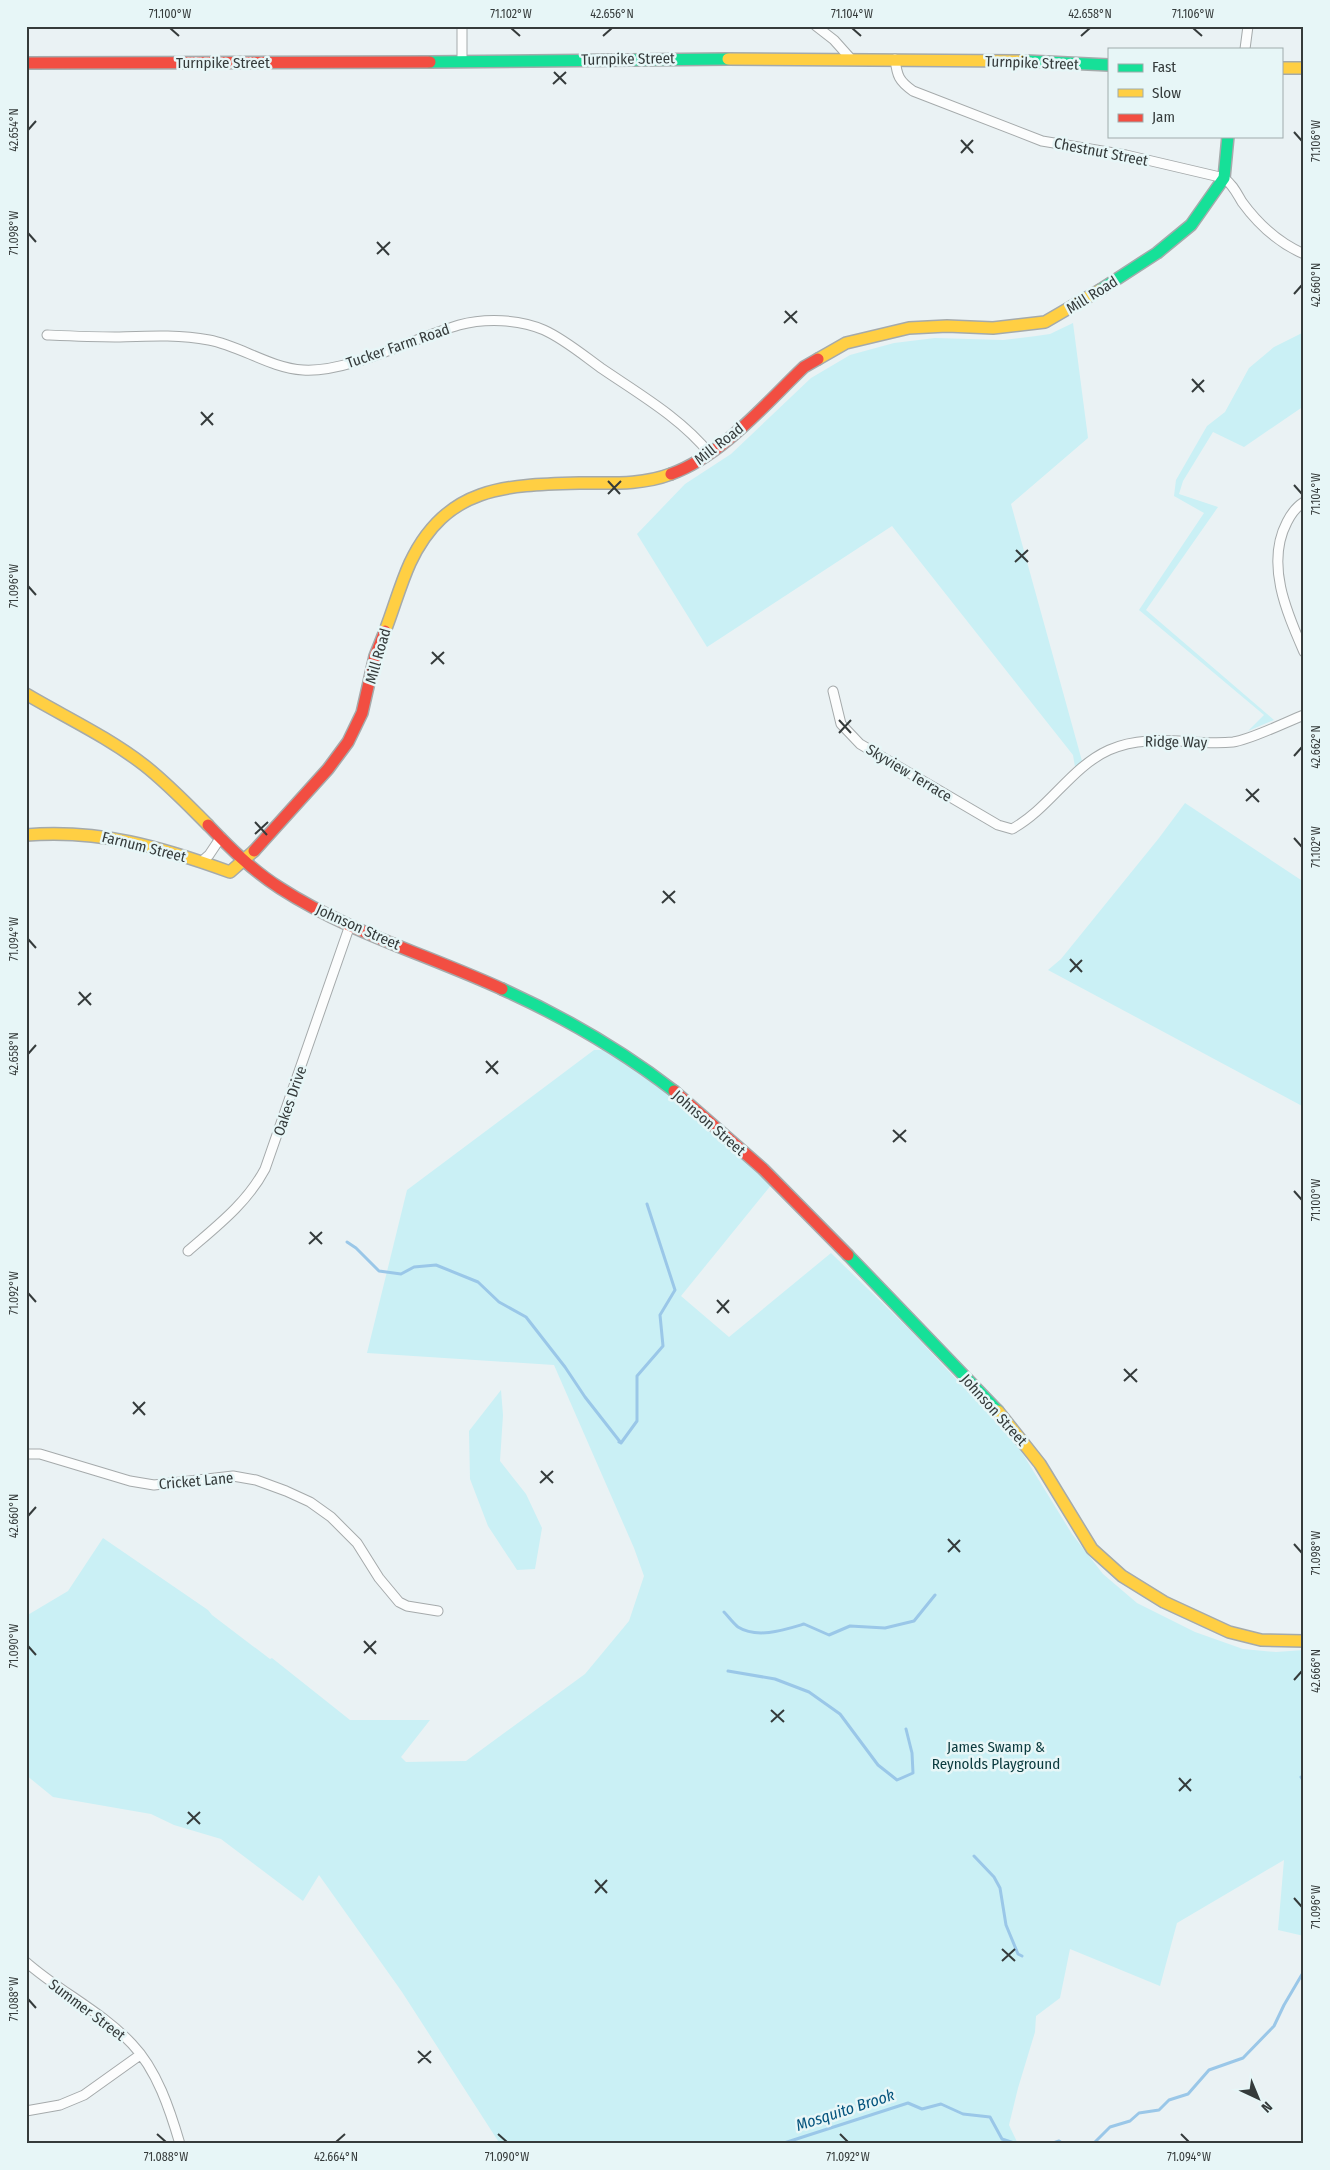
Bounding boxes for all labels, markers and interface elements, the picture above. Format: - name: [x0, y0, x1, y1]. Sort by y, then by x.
- text: 71.100°W: [149, 7, 191, 21]
- text: 71.102°W: [490, 7, 532, 21]
- text: 42.656°N: [590, 7, 634, 21]
- text: 71.104°W: [831, 7, 873, 21]
- text: 42.658°N: [1068, 7, 1112, 21]
- text: 71.106°W: [1172, 7, 1214, 21]
- legend: [1108, 48, 1282, 138]
- street label: Turnpike Street: [581, 49, 675, 69]
- street label: Turnpike Street: [985, 52, 1079, 74]
- street label: Turnpike Street: [176, 54, 270, 72]
- text: Fast: [1152, 58, 1176, 76]
- text: Slow: [1152, 84, 1181, 102]
- text: 42.654°N: [7, 108, 21, 152]
- text: Jam: [1152, 108, 1175, 126]
- text: 71.106°W: [1309, 120, 1323, 162]
- street label: Chestnut Street: [1053, 134, 1150, 170]
- text: 71.098°W: [7, 211, 21, 255]
- text: 42.660°N: [1309, 263, 1323, 307]
- street label: Mill Road: [1063, 272, 1121, 318]
- street label: Tucker Farm Road: [344, 320, 452, 372]
- street label: Mill Road: [691, 419, 747, 469]
- text: 71.104°W: [1309, 473, 1323, 515]
- text: 71.096°W: [7, 564, 21, 608]
- street label: Mill Road: [361, 626, 395, 686]
- text: 42.662°N: [1309, 725, 1323, 769]
- street label: Ridge Way: [1145, 732, 1208, 752]
- street label: Skyview Terrace: [863, 740, 955, 806]
- text: 71.102°W: [1309, 826, 1323, 868]
- street label: Farnum Street: [100, 828, 188, 866]
- street label: Johnson Street: [313, 900, 403, 954]
- text: 71.094°W: [7, 917, 21, 961]
- text: 42.658°N: [7, 1032, 21, 1076]
- street label: Oakes Drive: [270, 1064, 310, 1138]
- street label: Johnson Street: [669, 1087, 749, 1160]
- text: 71.100°W: [1309, 1179, 1323, 1221]
- text: 71.092°W: [7, 1271, 21, 1315]
- street label: Johnson Street: [957, 1370, 1031, 1450]
- street label: Cricket Lane: [158, 1469, 234, 1493]
- text: 42.660°N: [7, 1494, 21, 1538]
- text: 71.098°W: [1309, 1531, 1323, 1575]
- text: 71.090°W: [7, 1624, 21, 1668]
- text: 42.666°N: [1309, 1649, 1323, 1693]
- park label: James Swamp & Reynolds Playground: [932, 1738, 1060, 1773]
- text: 71.096°W: [1309, 1885, 1323, 1929]
- street label: Summer Street: [45, 1975, 129, 2045]
- text: 71.088°W: [7, 1977, 21, 2021]
- north arrow: [1232, 2072, 1282, 2122]
- water label: Mosquito Brook: [793, 2085, 897, 2135]
- text: N: [1258, 2098, 1276, 2116]
- text: 71.088°W: [144, 2150, 188, 2164]
- text: 42.664°N: [314, 2150, 358, 2164]
- text: 71.090°W: [485, 2150, 529, 2164]
- text: 71.092°W: [826, 2150, 870, 2164]
- text: 71.094°W: [1167, 2150, 1211, 2164]

